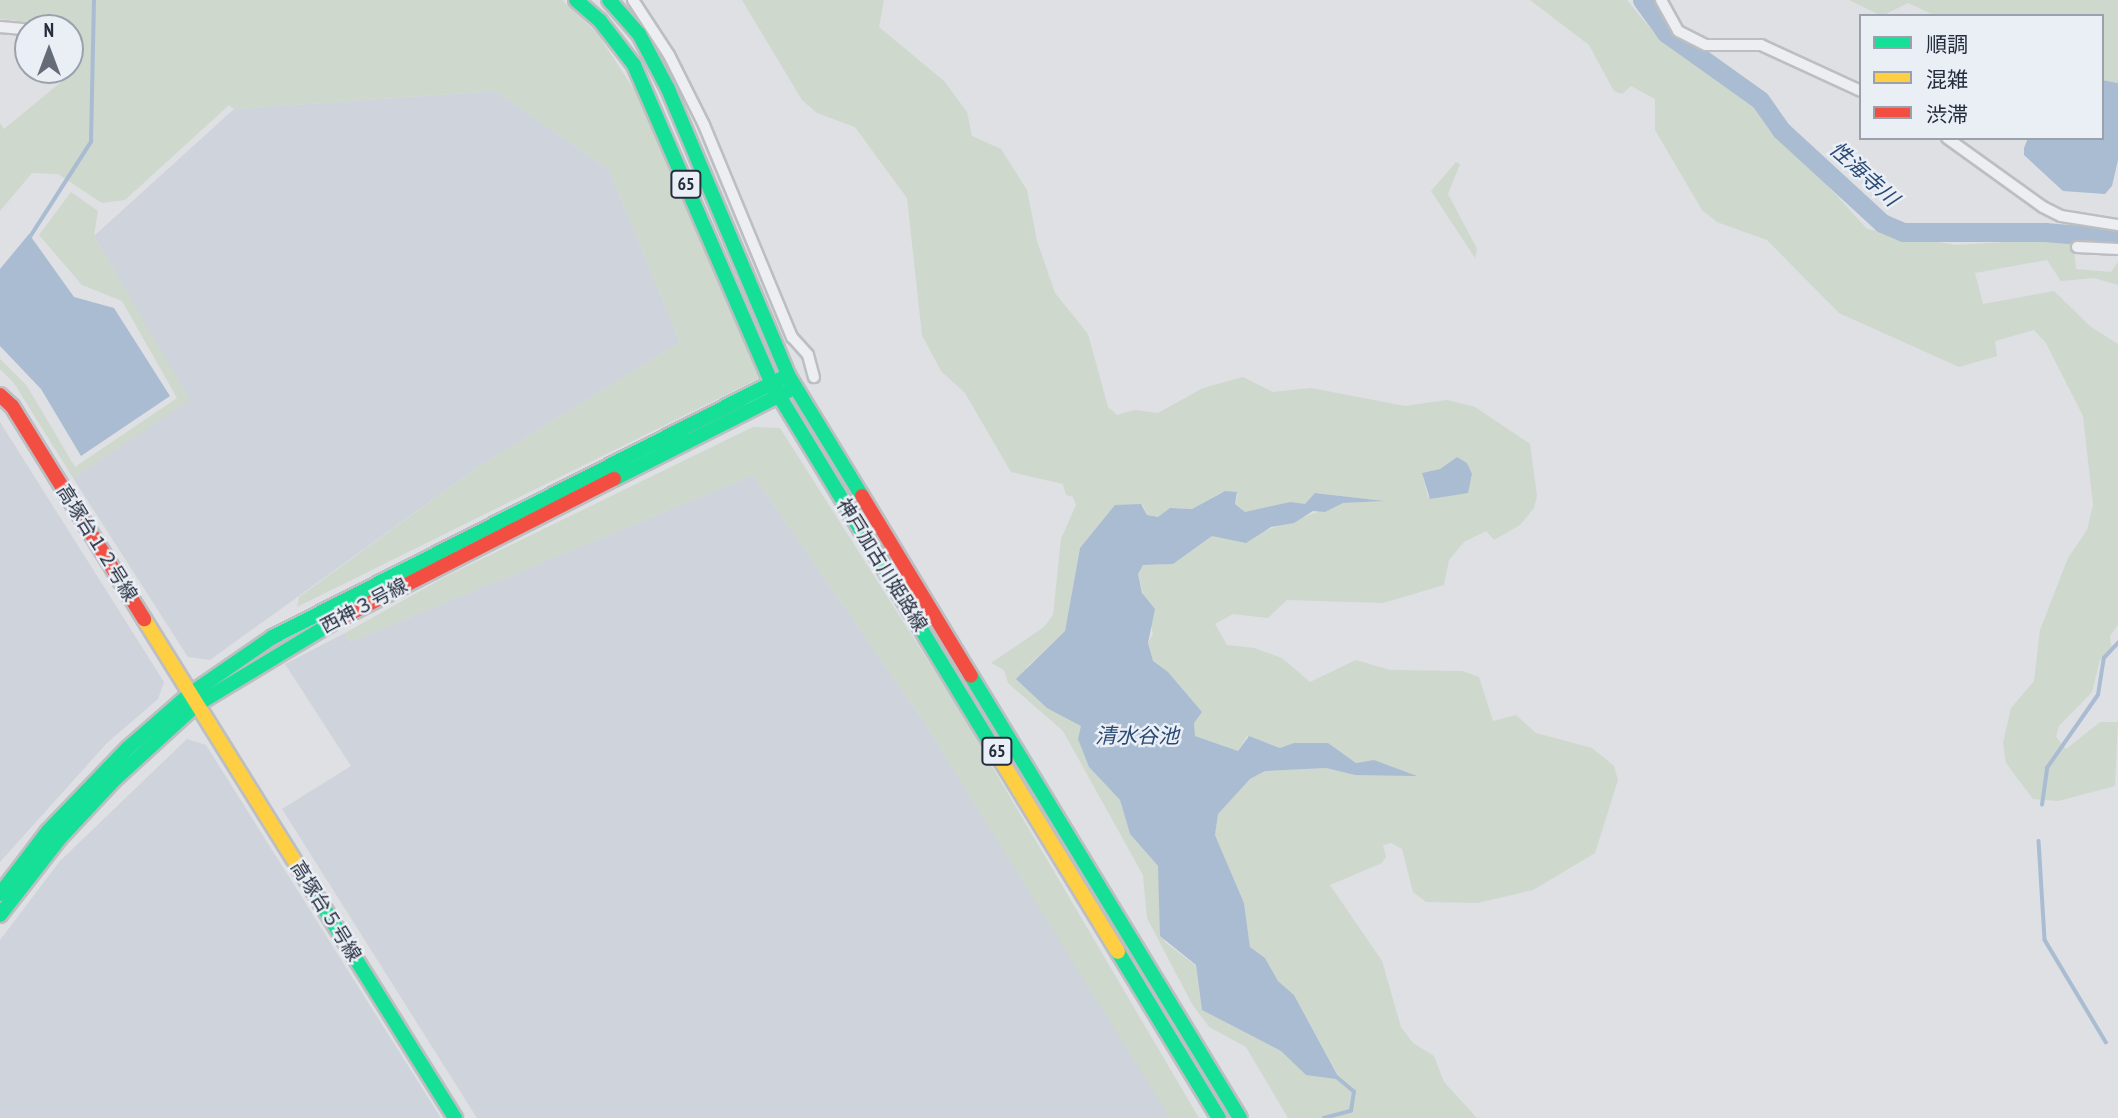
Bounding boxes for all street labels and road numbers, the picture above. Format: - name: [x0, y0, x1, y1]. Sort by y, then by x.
- road number: 65: [670, 169, 702, 198]
- street label: 高塚台１２号線: [52, 481, 142, 605]
- street label: 神戸加古川姫路線: [832, 495, 932, 635]
- street label: 西神３号線: [317, 574, 411, 638]
- road number: 65: [981, 736, 1013, 766]
- street label: 高塚台５号線: [286, 857, 366, 965]

